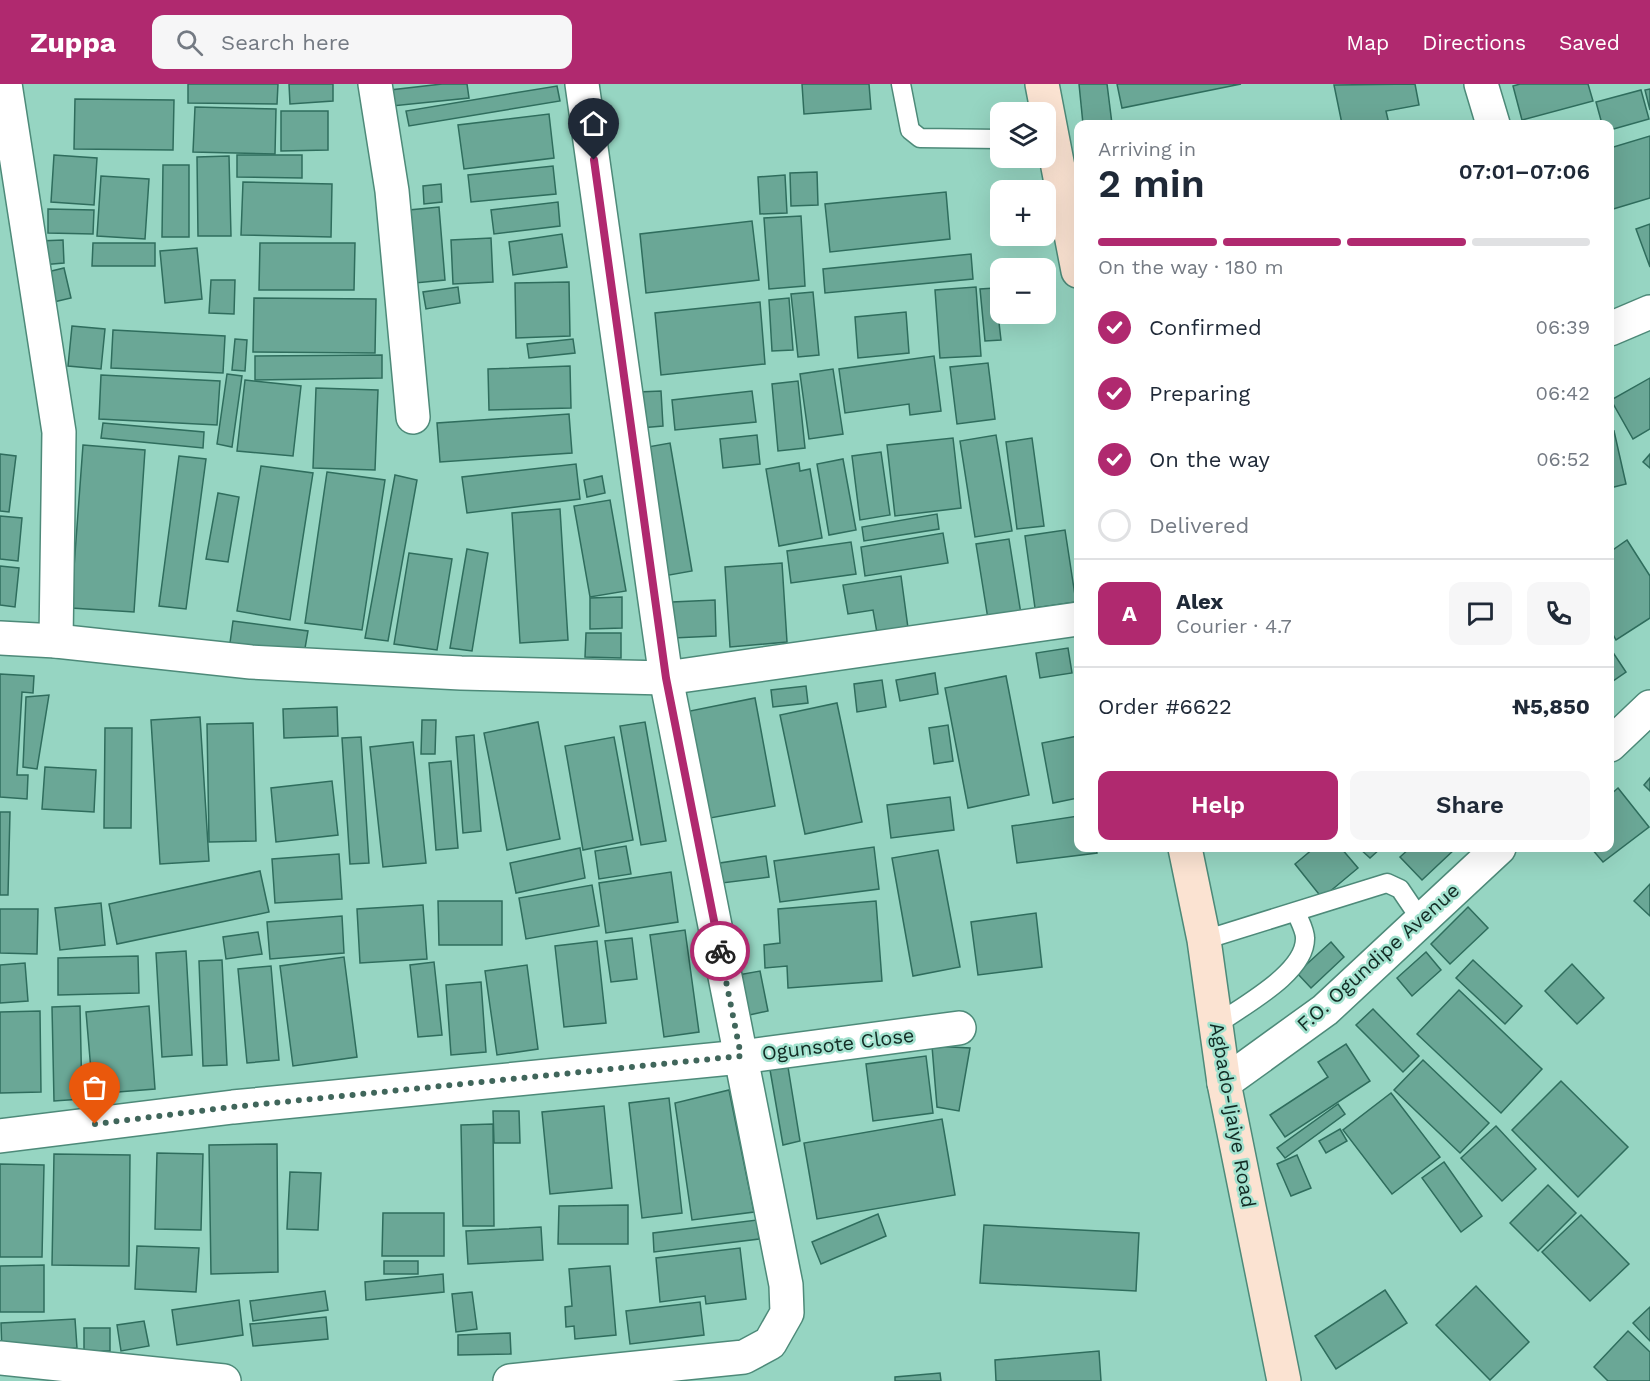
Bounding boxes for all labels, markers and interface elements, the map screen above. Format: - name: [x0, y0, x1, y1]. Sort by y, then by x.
- search box: [152, 15, 572, 69]
- text: Zuppa: [30, 26, 116, 59]
- icon: search: [173, 26, 206, 59]
- text: Search here: [221, 30, 350, 55]
- text: Map: [1346, 30, 1389, 55]
- text: Directions: [1422, 30, 1526, 55]
- text: Saved: [1559, 30, 1620, 55]
- pin: [568, 98, 619, 160]
- map controls: [990, 102, 1056, 324]
- button: layers: [990, 102, 1056, 168]
- icon: home: [577, 107, 610, 140]
- text: Arriving in: [1098, 137, 1196, 161]
- text: 07:01–07:06: [1459, 159, 1590, 184]
- text: 2 min: [1098, 161, 1205, 206]
- button: +: [990, 180, 1056, 246]
- text: On the way · 180 m: [1098, 255, 1284, 279]
- button: −: [990, 258, 1056, 324]
- icon: check: [1098, 311, 1131, 344]
- text: Confirmed: [1149, 315, 1262, 340]
- text: 06:39: [1535, 315, 1590, 339]
- icon: check: [1098, 377, 1131, 410]
- text: Preparing: [1149, 381, 1250, 406]
- text: 06:42: [1536, 381, 1590, 405]
- icon: check: [1098, 443, 1131, 476]
- text: On the way: [1149, 447, 1270, 472]
- text: 06:52: [1536, 447, 1590, 471]
- text: Delivered: [1149, 513, 1249, 538]
- button: chat: [1449, 582, 1512, 645]
- button: phone: [1527, 582, 1590, 645]
- text: Alex: [1176, 589, 1223, 614]
- text: A: [1122, 601, 1137, 626]
- text: Courier · 4.7: [1176, 614, 1292, 638]
- text: Order #6622: [1098, 694, 1232, 719]
- text: ₦5,850: [1512, 694, 1590, 719]
- button: Help: [1098, 771, 1338, 840]
- button: Share: [1350, 771, 1590, 840]
- street label: F.O. Ogundipe Avenue: [1292, 878, 1464, 1036]
- courier: [690, 921, 750, 981]
- icon: bike: [704, 935, 737, 968]
- street label: Agbado-Ijaiye Road: [1205, 1020, 1261, 1210]
- street label: Ogunsote Close: [760, 1023, 916, 1065]
- pin: [69, 1062, 120, 1124]
- icon: bag: [78, 1071, 111, 1104]

